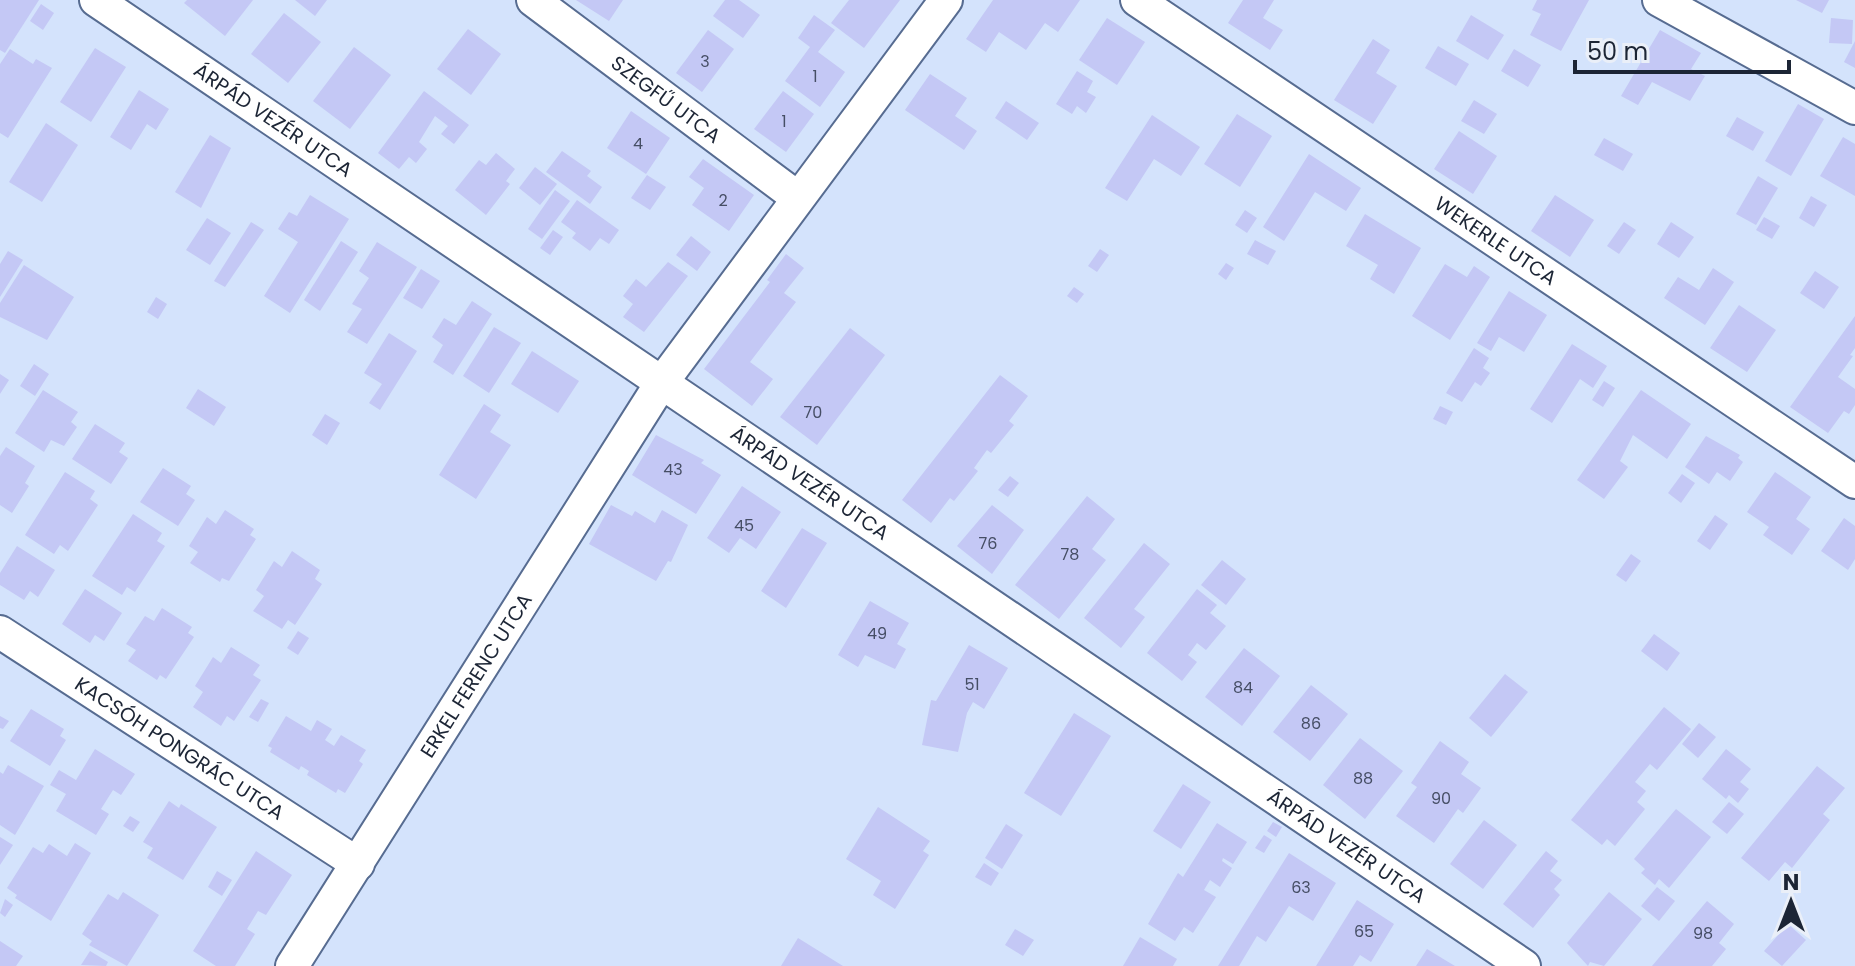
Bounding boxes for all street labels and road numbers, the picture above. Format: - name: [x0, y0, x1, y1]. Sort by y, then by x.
- street label: SZEGFŰ UTCA: [605, 49, 727, 150]
- street label: ÁRPÁD VEZÉR UTCA: [188, 56, 358, 184]
- street label: WEKERLE UTCA: [1429, 190, 1562, 292]
- street label: ÁRPÁD VEZÉR UTCA: [725, 419, 895, 547]
- street label: ERKEL FERENC UTCA: [414, 588, 539, 763]
- street label: KACSÓH PONGRÁC UTCA: [69, 670, 290, 827]
- street label: ÁRPÁD VEZÉR UTCA: [1262, 782, 1432, 910]

